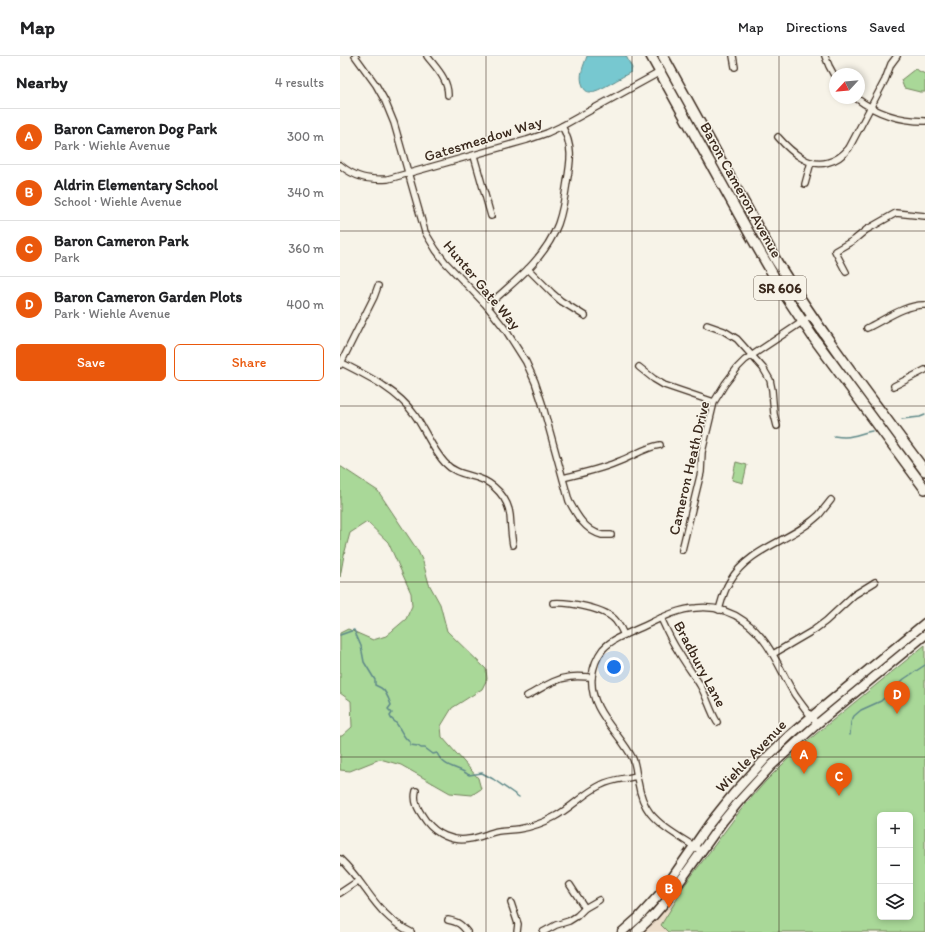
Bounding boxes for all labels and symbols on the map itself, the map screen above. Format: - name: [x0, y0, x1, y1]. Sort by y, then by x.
- north arrow: [829, 68, 865, 104]
- street label: Gatesmeadow Way: [422, 112, 544, 166]
- street label: Baron Cameron Avenue: [696, 119, 786, 261]
- street label: Hunter Gate Way: [440, 237, 524, 333]
- road number: SR 606: [754, 276, 806, 300]
- street label: Cameron Heath Drive: [665, 399, 713, 537]
- street label: Bradbury Lane: [670, 618, 730, 710]
- your location: [604, 657, 624, 677]
- pin: D: [884, 681, 910, 714]
- street label: Wiehle Avenue: [712, 716, 790, 796]
- pin: A: [791, 741, 817, 774]
- pin: C: [826, 763, 852, 796]
- pin: B: [656, 875, 682, 908]

